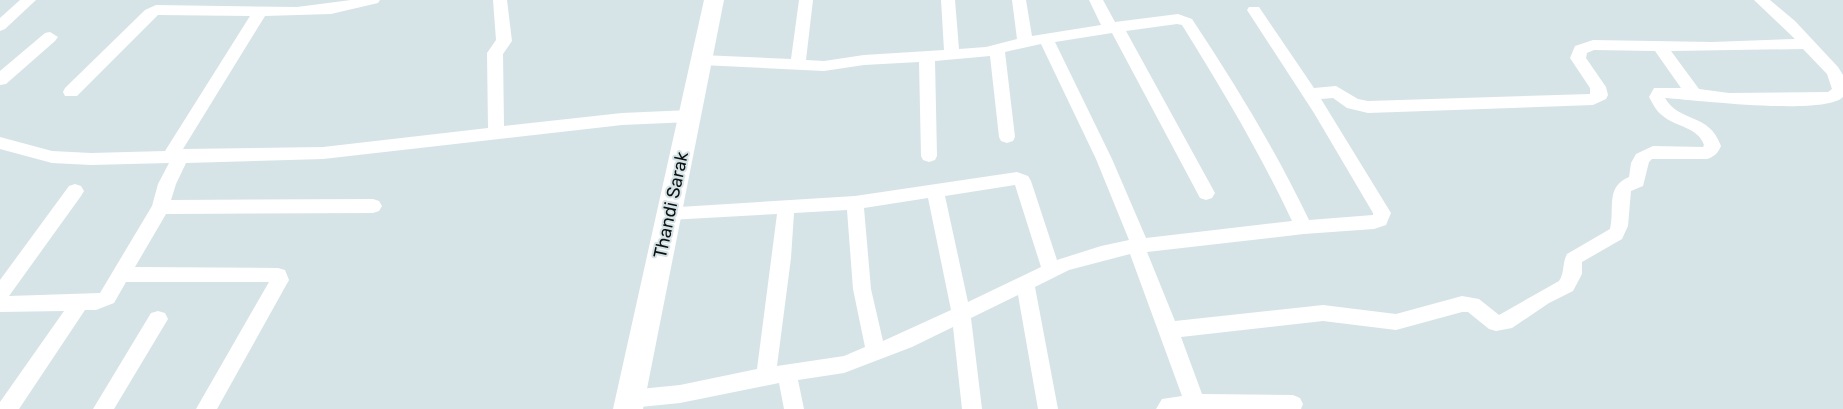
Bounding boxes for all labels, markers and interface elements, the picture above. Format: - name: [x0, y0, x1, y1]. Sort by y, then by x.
- street label: Thandi Sarak: [649, 149, 693, 260]

